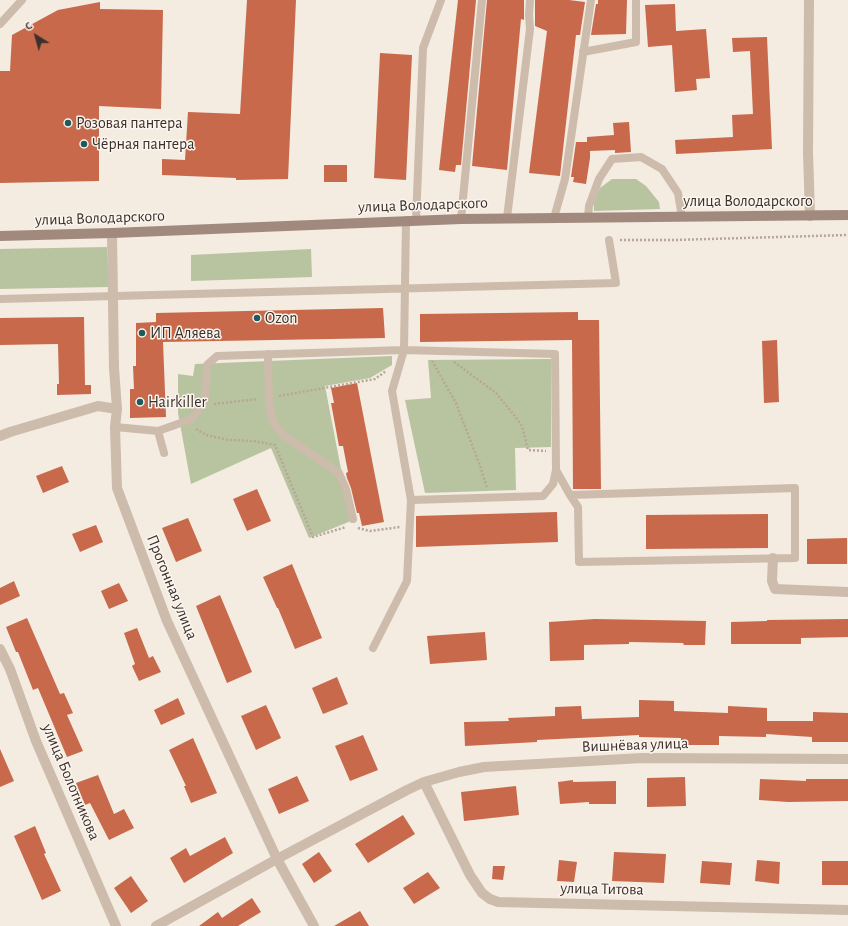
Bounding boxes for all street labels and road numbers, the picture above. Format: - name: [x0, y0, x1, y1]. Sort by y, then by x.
- street label: улица Володарского: [683, 191, 813, 211]
- street label: улица Володарского: [358, 193, 488, 217]
- street label: улица Володарского: [35, 206, 165, 230]
- street label: Прогонная улица: [142, 532, 202, 642]
- street label: улица Болотникова: [38, 721, 104, 843]
- street label: Вишнёвая улица: [581, 734, 689, 756]
- street label: улица Титова: [560, 879, 644, 899]

